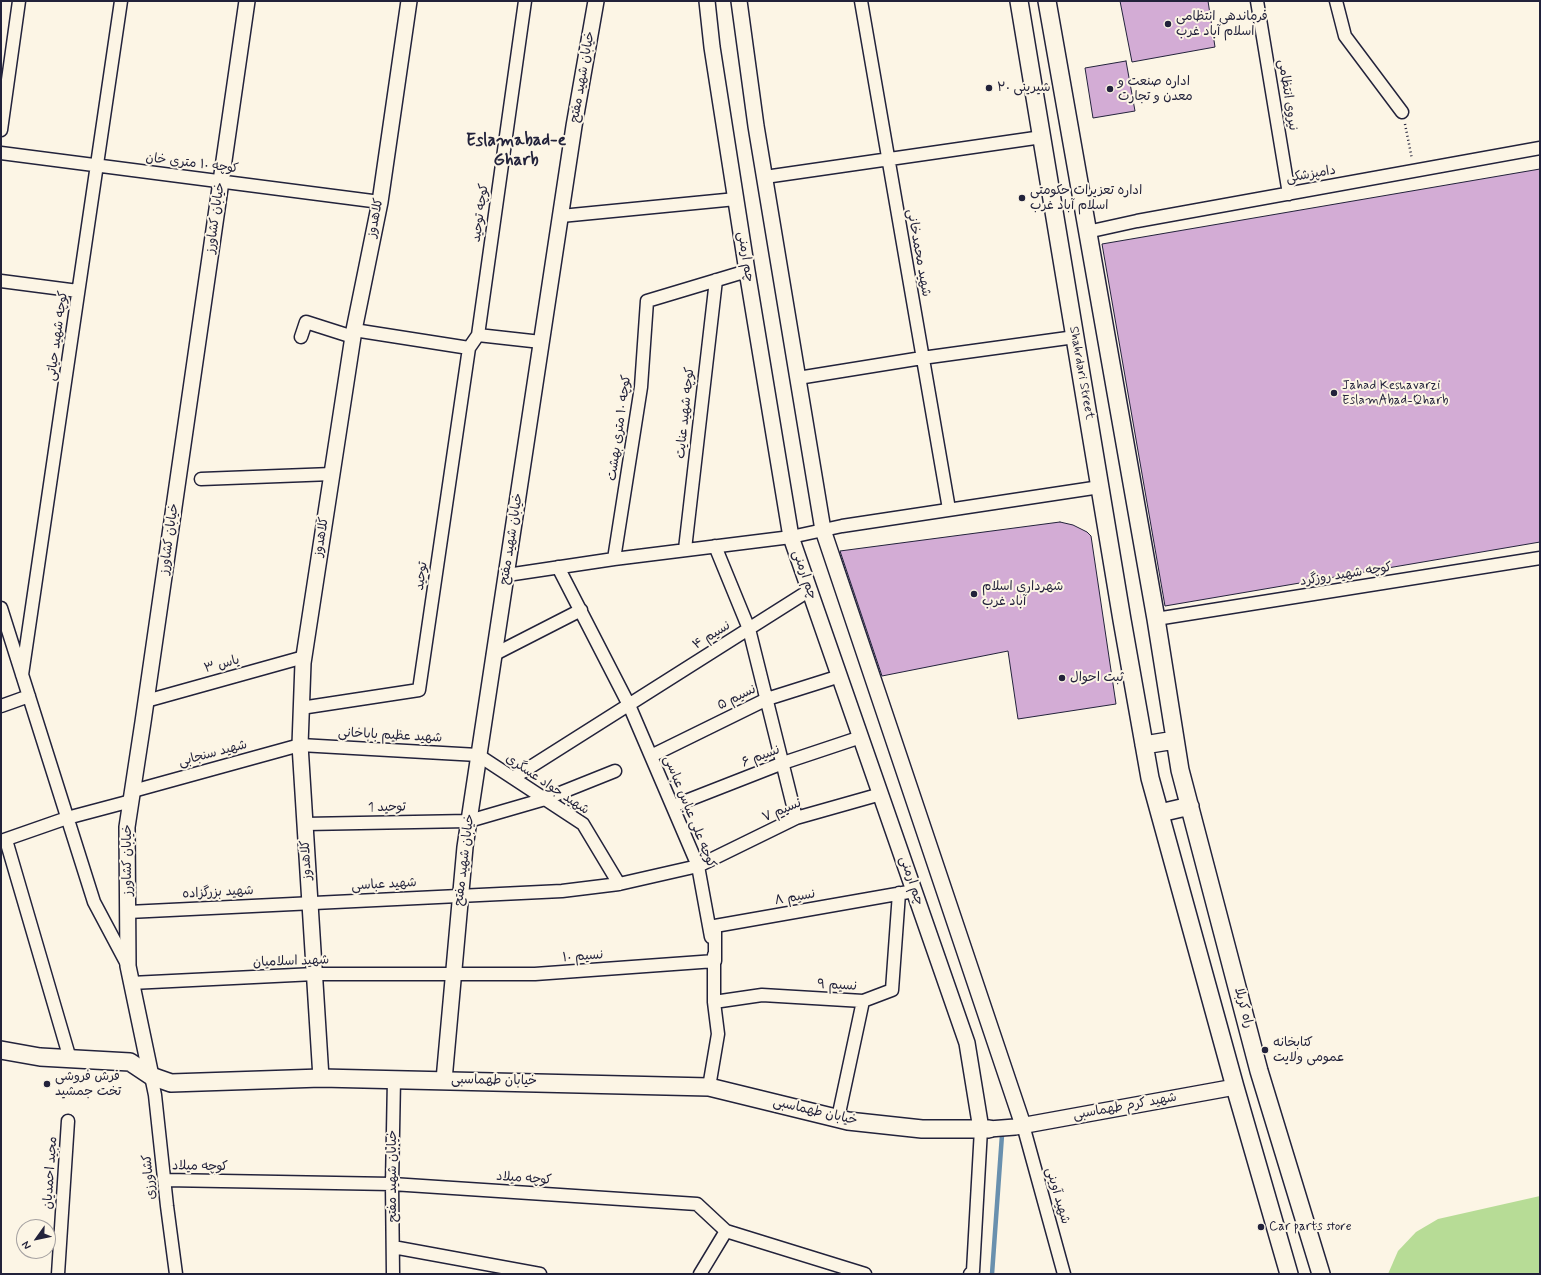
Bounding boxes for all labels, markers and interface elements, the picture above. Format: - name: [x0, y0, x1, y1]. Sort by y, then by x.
- place label: فرماندهی انتظامی اسلام آباد غرب: [1176, 9, 1268, 40]
- marker: فرماندهی انتظامی اسلام آباد غرب: [1163, 19, 1173, 29]
- street label: خیابان شهید مفتح: [567, 30, 599, 124]
- street label: نیروی انتظامی: [1274, 58, 1300, 132]
- place label: اداره صنعت و معدن و تجارت: [1118, 74, 1193, 105]
- place label: شیرینی ۲۰: [997, 80, 1050, 96]
- marker: شیرینی ۲۰: [984, 83, 994, 93]
- marker: اداره صنعت و معدن و تجارت: [1105, 84, 1115, 94]
- district label: Eslamabad-e Gharb: [466, 131, 566, 171]
- street label: کوچه ۱۰ متری خان: [145, 151, 239, 177]
- street label: دامپزشکی: [1285, 163, 1337, 187]
- street label: خیابان کشاورز: [203, 182, 229, 254]
- street label: کوچه توحید: [469, 183, 493, 243]
- place label: اداره تعزیرات حکومتی اسلام آباد غرب: [1030, 183, 1142, 214]
- marker: اداره تعزیرات حکومتی اسلام آباد غرب: [1017, 193, 1027, 203]
- street label: کلاهدوز: [365, 197, 387, 239]
- street label: شهید محمدخانی: [903, 208, 933, 298]
- street label: چم ارمنی: [733, 231, 757, 283]
- street label: کوچه شهید حیاتی: [44, 290, 72, 382]
- street label: Shahrdari Street: [1065, 325, 1097, 421]
- street label: کوچه شهید عنایت: [673, 366, 699, 460]
- street label: کوچه ۱۰ متری بهشت: [605, 374, 635, 482]
- place label: Jahad Keshavarzi EslamAbad-Qharb: [1342, 378, 1448, 409]
- marker: Jahad Keshavarzi EslamAbad-Qharb: [1329, 388, 1339, 398]
- street label: خیابان شهید مفتح: [497, 492, 527, 586]
- street label: خیابان کشاورز: [157, 503, 183, 575]
- street label: کلاهدوز: [311, 516, 333, 558]
- street label: چم ارمنی: [788, 548, 820, 602]
- street label: کوچه شهید روزگرد: [1299, 560, 1393, 590]
- street label: توحید: [412, 561, 432, 591]
- place label: شهرداری اسلام آباد غرب: [982, 579, 1063, 610]
- marker: شهرداری اسلام آباد غرب: [969, 589, 979, 599]
- street label: نسیم ۴: [690, 618, 734, 654]
- street label: یاس ۳: [203, 653, 241, 677]
- place label: ثبت احوال: [1070, 670, 1123, 686]
- marker: ثبت احوال: [1057, 673, 1067, 683]
- street label: نسیم ۵: [715, 682, 759, 714]
- street label: شهید عظیم باباخانی: [337, 725, 443, 747]
- street label: شهید سنجابی: [177, 737, 249, 771]
- street label: نسیم ۶: [740, 743, 782, 771]
- street label: شهید جواد عسگری: [502, 751, 592, 819]
- street label: کوچه علی عباس عباسی: [659, 753, 719, 871]
- street label: نسیم ۷: [760, 796, 804, 826]
- street label: توحید 1: [368, 800, 406, 816]
- street label: خیابان شهید مفتح: [452, 813, 478, 907]
- street label: خیابان کشاورز: [120, 824, 136, 896]
- street label: کلاهدوز: [298, 840, 316, 880]
- street label: چم ارمنی: [895, 854, 927, 908]
- street label: شهید عباسی: [351, 876, 417, 894]
- street label: شهید بزرگزاده: [182, 883, 254, 903]
- street label: نسیم ۸: [773, 887, 817, 909]
- street label: نسیم ۱۰: [562, 948, 604, 966]
- street label: شهید اسلامیان: [253, 953, 329, 971]
- street label: نسیم ۹: [817, 977, 857, 995]
- street label: راه کربلا: [1230, 986, 1256, 1030]
- place label: کتابخانه عمومی ولایت: [1273, 1035, 1345, 1066]
- marker: کتابخانه عمومی ولایت: [1260, 1045, 1270, 1055]
- place label: فرش فروشی تخت جمشید: [55, 1069, 121, 1100]
- street label: خیابان طهماسبی: [451, 1072, 537, 1090]
- marker: فرش فروشی تخت جمشید: [42, 1079, 52, 1089]
- street label: شهید کرم طهماسبی: [1072, 1090, 1178, 1124]
- street label: خیابان طهماسبی: [771, 1095, 859, 1129]
- street label: خیابان شهید مفتح: [385, 1130, 401, 1222]
- street label: مجید احمدیان: [41, 1136, 61, 1210]
- street label: کشاورزی: [140, 1154, 160, 1200]
- street label: کوچه میلاد: [172, 1159, 228, 1175]
- street label: شهید آوینی: [1041, 1166, 1073, 1226]
- street label: کوچه میلاد: [496, 1169, 552, 1189]
- north arrow: [16, 1219, 56, 1259]
- place label: Car parts store: [1269, 1219, 1352, 1235]
- marker: Car parts store: [1256, 1222, 1266, 1232]
- text: N: [19, 1238, 35, 1252]

